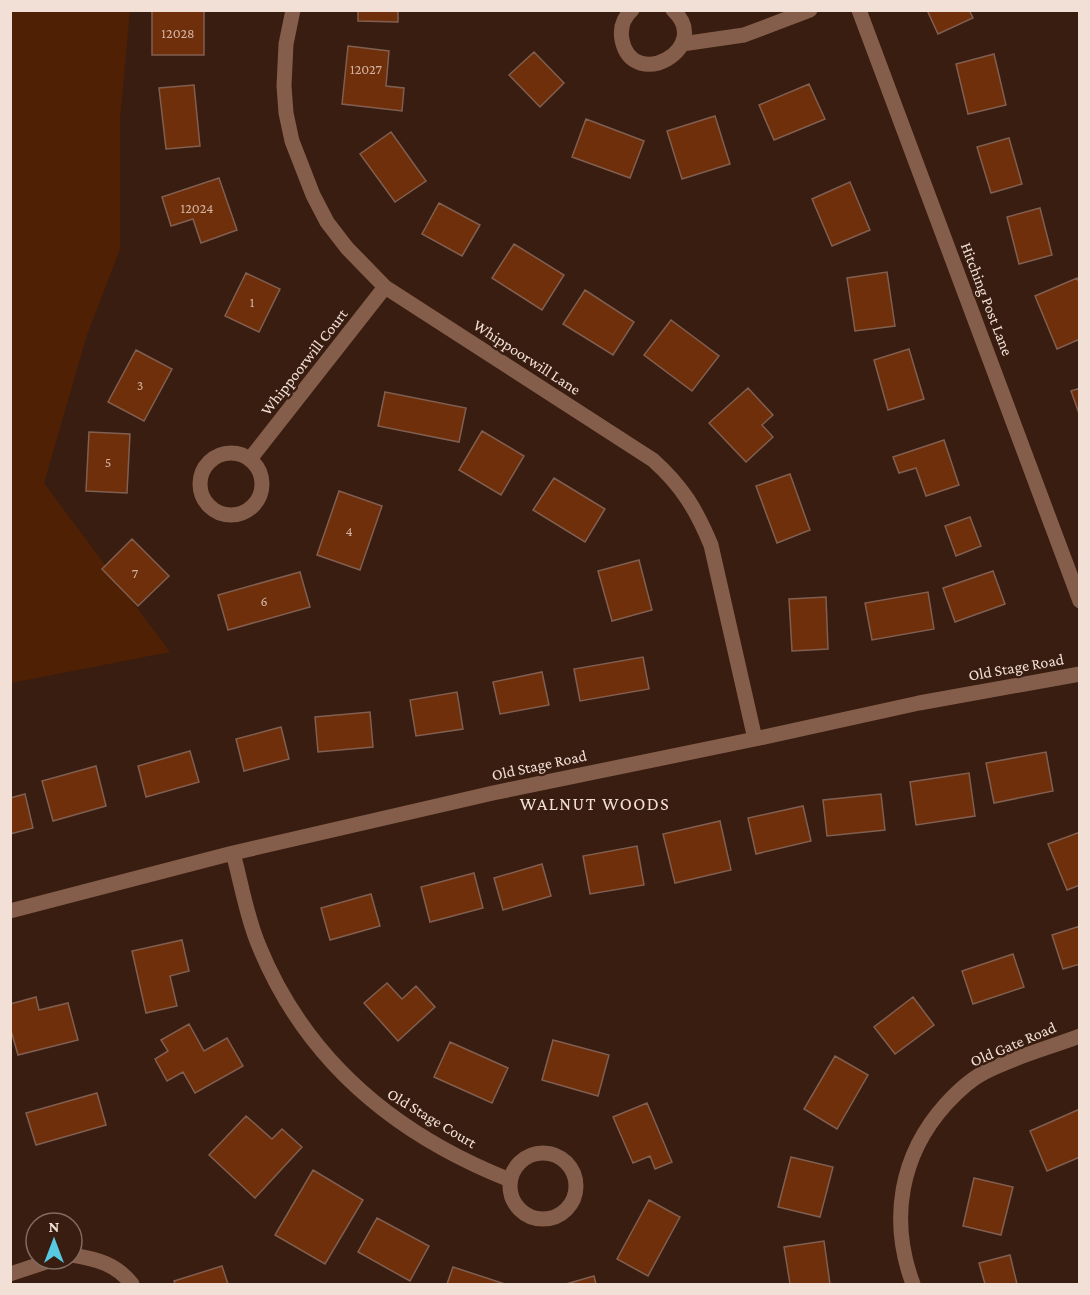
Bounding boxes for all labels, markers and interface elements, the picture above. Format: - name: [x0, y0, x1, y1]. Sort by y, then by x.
- house number: 12028: [161, 25, 195, 41]
- house number: 12027: [350, 61, 383, 77]
- house number: 12024: [181, 200, 213, 216]
- street label: Hitching Post Lane: [957, 240, 1016, 358]
- house number: 1: [250, 294, 255, 310]
- street label: Whippoorwill Court: [257, 305, 352, 419]
- street label: Whippoorwill Lane: [470, 316, 584, 399]
- house number: 3: [137, 377, 143, 393]
- house number: 5: [105, 454, 111, 470]
- house number: 4: [345, 523, 353, 539]
- house number: 7: [132, 565, 139, 581]
- house number: 6: [260, 593, 268, 609]
- street label: Old Stage Road: [967, 650, 1066, 685]
- street label: Old Stage Road: [490, 747, 589, 784]
- district label: WALNUT WOODS: [520, 794, 670, 814]
- street label: Old Gate Road: [968, 1018, 1059, 1070]
- street label: Old Stage Court: [384, 1085, 480, 1152]
- north arrow: [24, 1211, 84, 1271]
- text: N: [49, 1218, 60, 1235]

